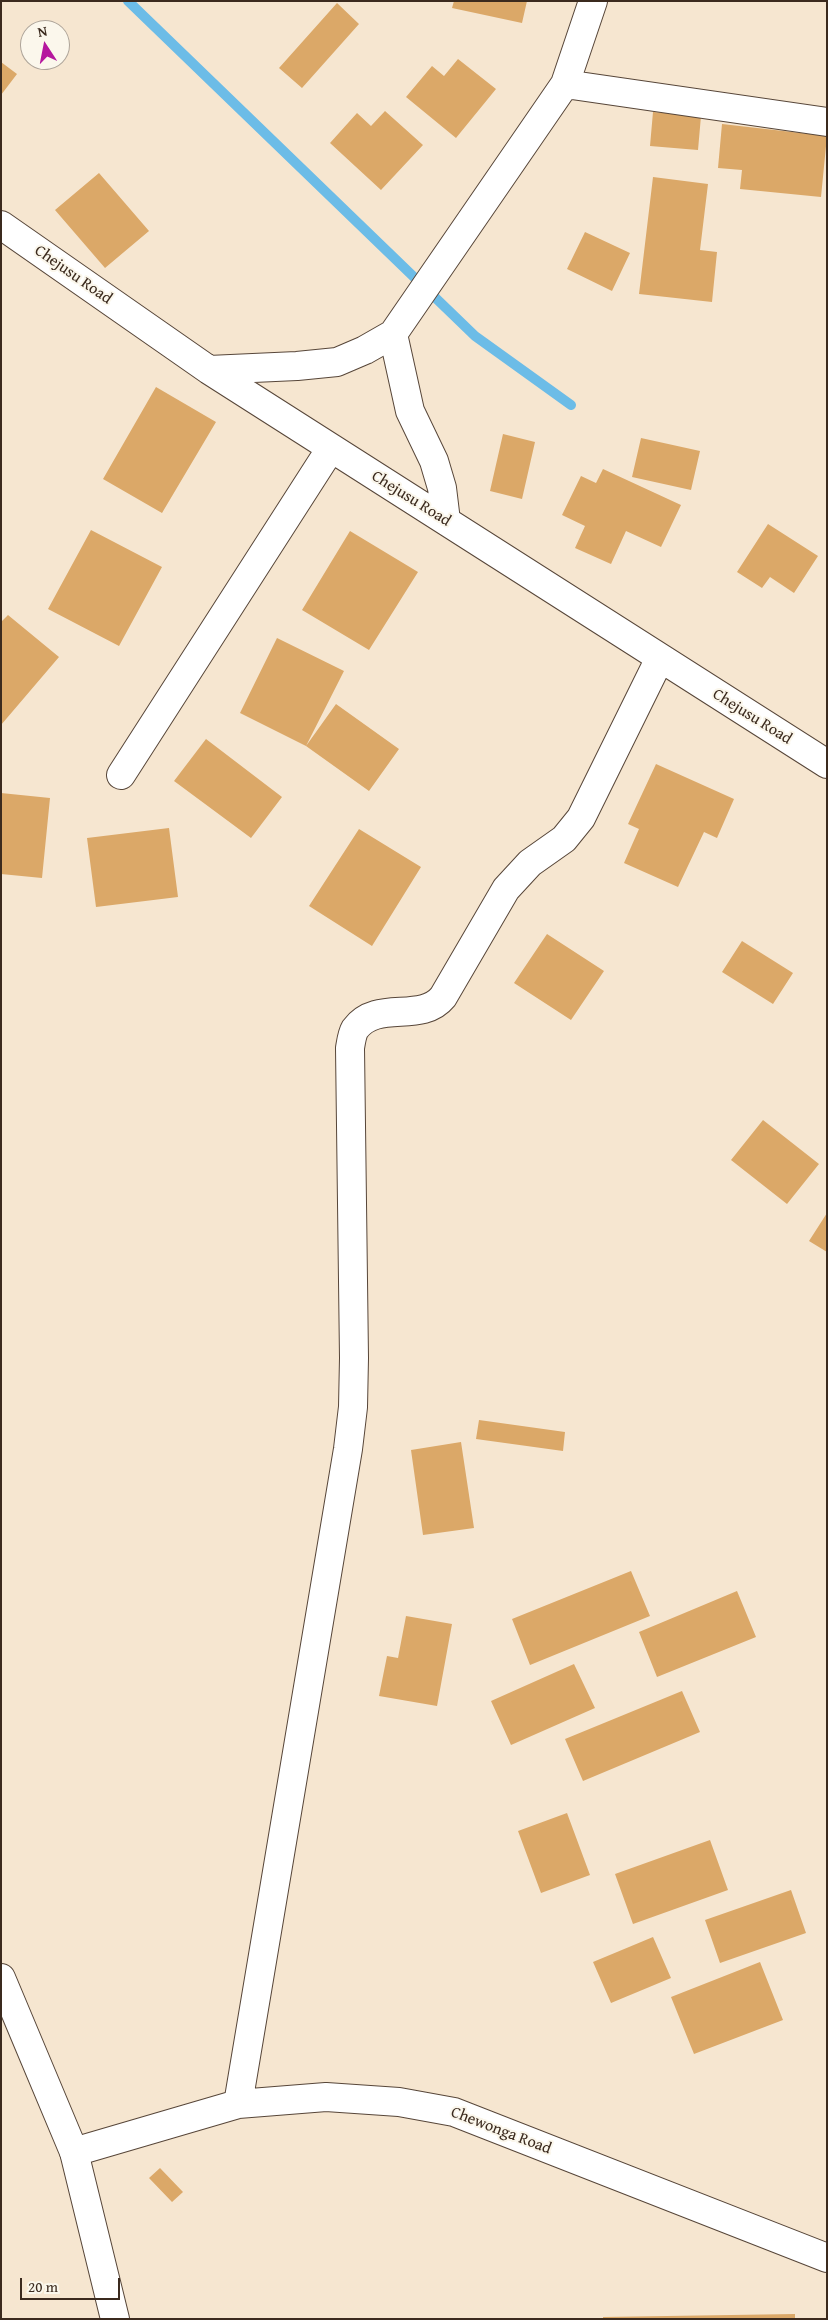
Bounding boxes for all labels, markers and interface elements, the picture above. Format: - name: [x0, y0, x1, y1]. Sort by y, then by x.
- north arrow: [20, 20, 70, 70]
- text: N: [36, 21, 49, 42]
- street label: Chejusu Road: [31, 241, 115, 309]
- street label: Chejusu Road: [368, 467, 454, 531]
- street label: Chejusu Road: [709, 685, 795, 749]
- street label: Chewonga Road: [448, 2103, 554, 2159]
- scale bar: [22, 2268, 122, 2300]
- text: 20 m: [28, 2276, 58, 2297]

